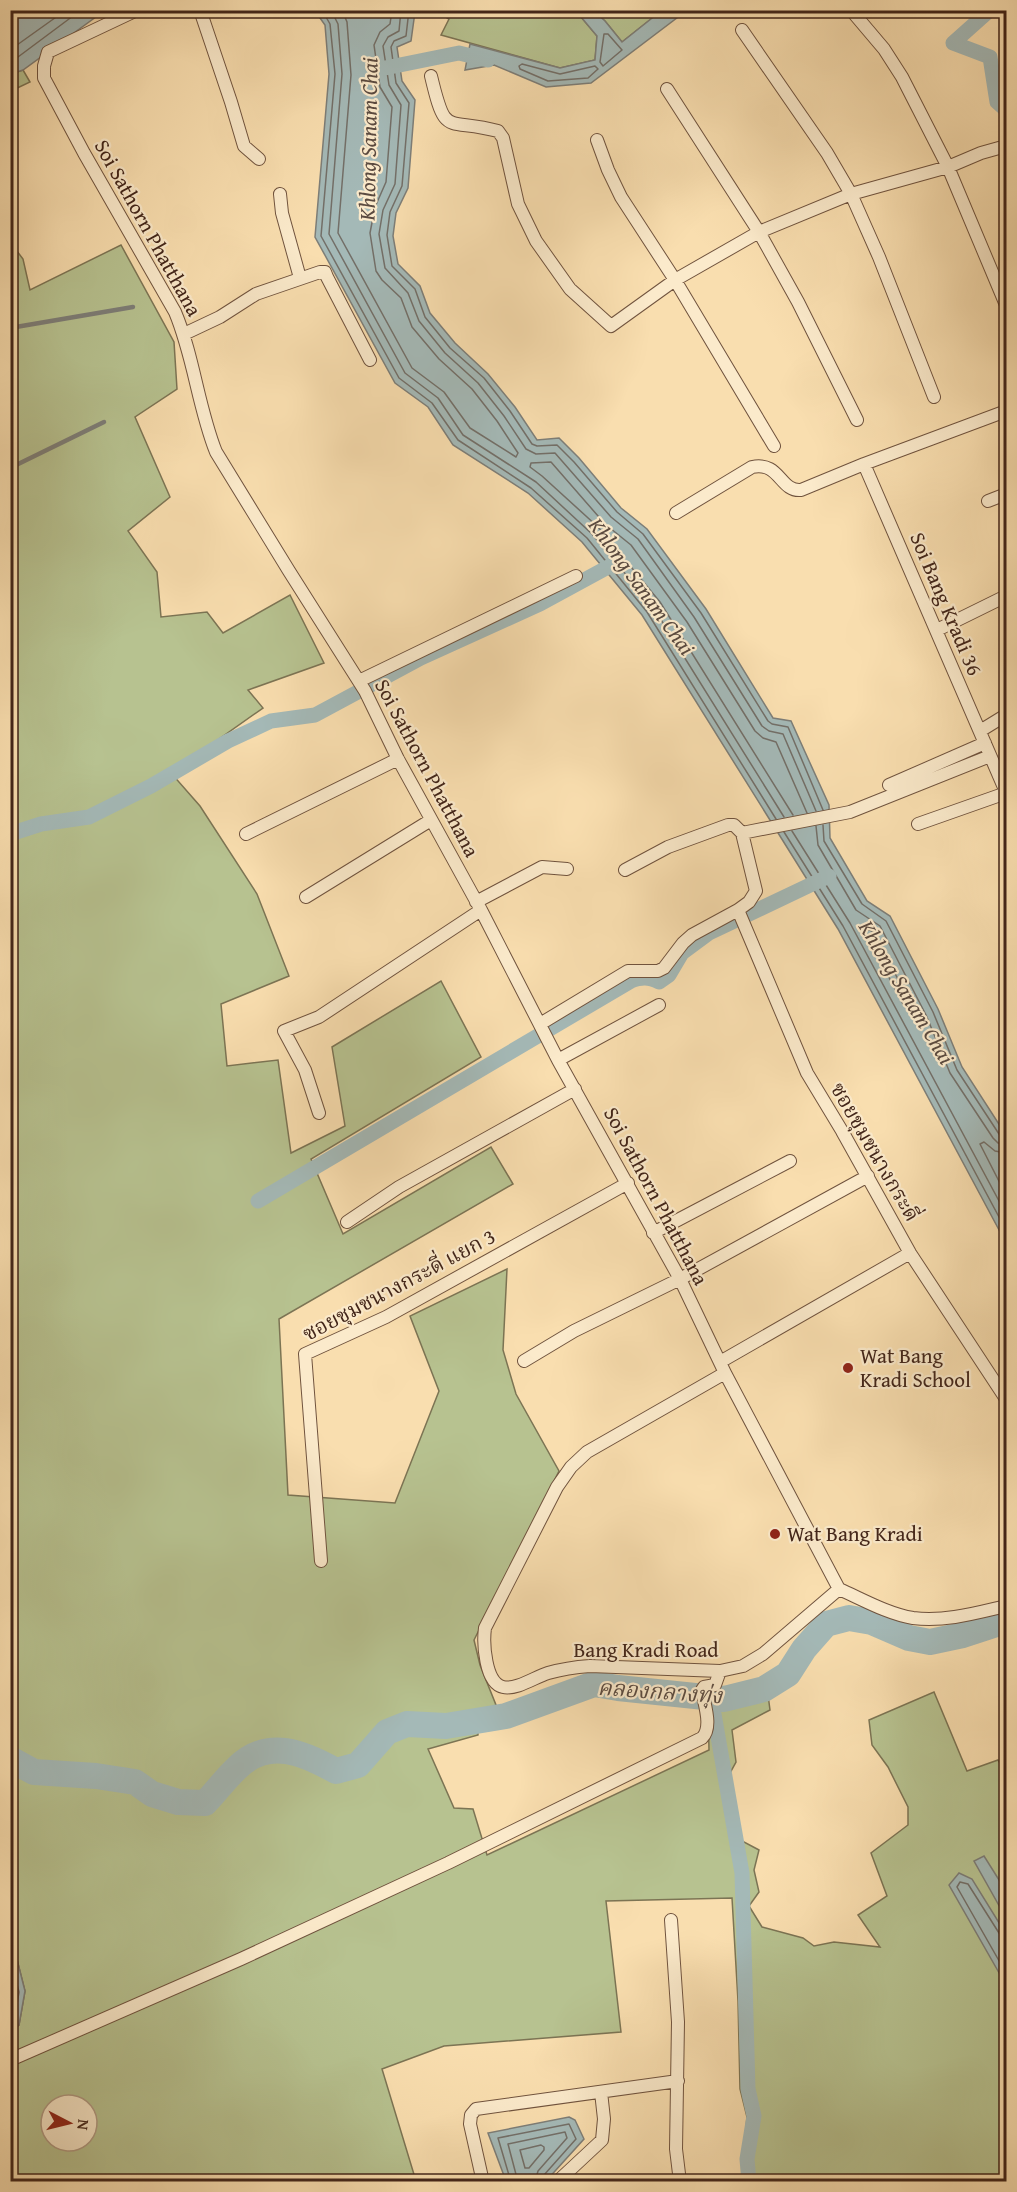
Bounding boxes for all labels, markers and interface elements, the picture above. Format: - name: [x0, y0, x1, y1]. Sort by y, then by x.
- water label: Khlong Sanam Chai: [351, 57, 385, 222]
- street label: Soi Sathorn Phatthana: [87, 134, 210, 322]
- water label: Khlong Sanam Chai: [580, 510, 703, 662]
- street label: Soi Bang Kradi 36: [902, 527, 991, 680]
- street label: Soi Sathorn Phatthana: [367, 673, 488, 862]
- water label: Khlong Sanam Chai: [851, 913, 963, 1071]
- street label: ซอยชุมชนางกระดี่: [823, 1076, 928, 1227]
- street label: Soi Sathorn Phatthana: [596, 1101, 717, 1290]
- street label: ซอยชุมชนางกระดี่ แยก 3: [297, 1221, 501, 1349]
- place label: Wat Bang Kradi School: [860, 1340, 971, 1395]
- marker: Wat Bang Kradi School: [841, 1361, 855, 1375]
- place label: Wat Bang Kradi: [787, 1518, 923, 1549]
- marker: Wat Bang Kradi: [768, 1527, 782, 1541]
- street label: Bang Kradi Road: [573, 1634, 719, 1665]
- water label: คลองกลางทุ่ง: [597, 1671, 724, 1711]
- north arrow: [39, 2093, 99, 2153]
- text: N: [71, 2118, 96, 2132]

